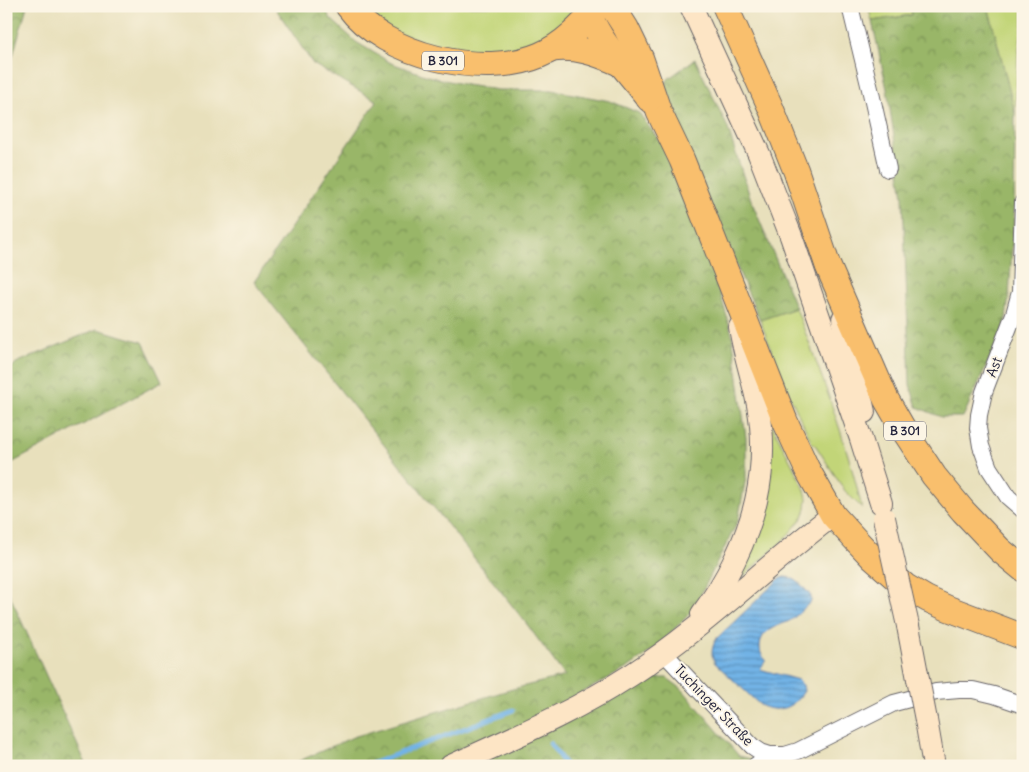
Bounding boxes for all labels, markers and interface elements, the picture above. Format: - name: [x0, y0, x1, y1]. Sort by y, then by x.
- road number: B 301: [422, 51, 464, 70]
- street label: Ast: [982, 354, 1006, 380]
- road number: B 301: [884, 422, 926, 441]
- street label: Tuchinger Straße: [671, 661, 757, 749]

